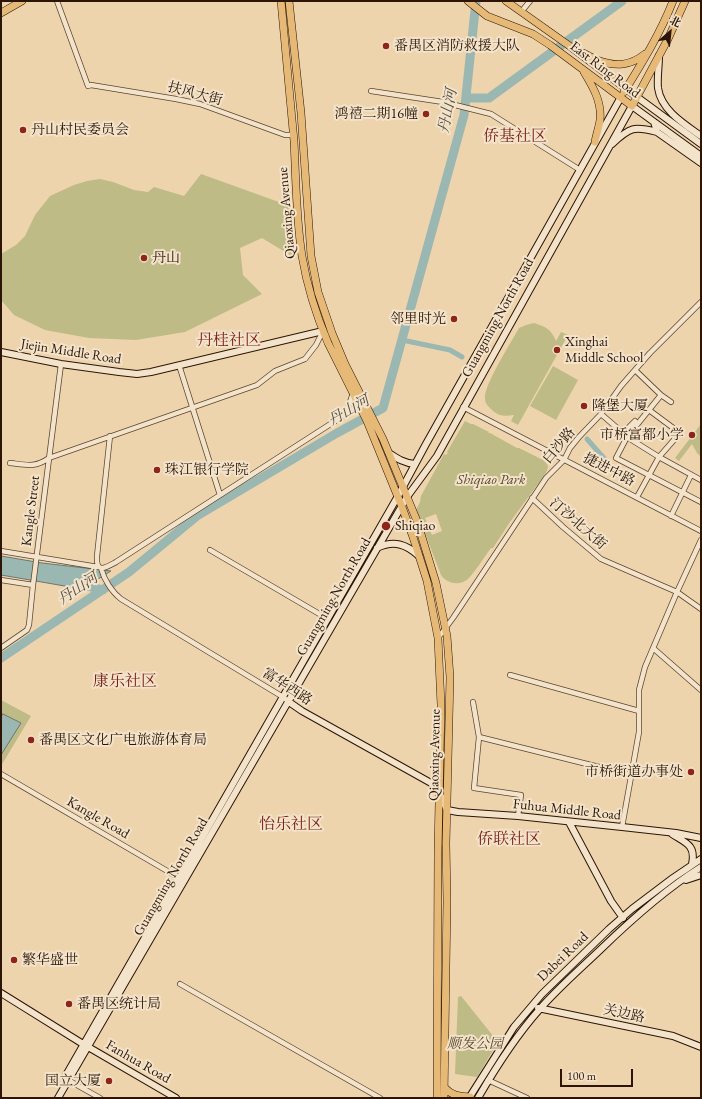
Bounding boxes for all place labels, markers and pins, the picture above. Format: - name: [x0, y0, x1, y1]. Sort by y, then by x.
- place label: 番禺区消防救援大队: [394, 38, 520, 54]
- marker: 番禺区消防救援大队: [381, 41, 391, 51]
- place label: 鸿禧二期16幢: [335, 106, 418, 122]
- marker: 鸿禧二期16幢: [421, 109, 431, 119]
- place label: 丹山村民委员会: [31, 122, 129, 138]
- marker: 丹山村民委员会: [18, 125, 28, 135]
- place label: 丹山: [152, 250, 180, 266]
- marker: 丹山: [139, 253, 149, 263]
- place label: 邻里时光: [390, 311, 446, 327]
- marker: 邻里时光: [449, 314, 459, 324]
- place label: Xinghai Middle School: [565, 334, 643, 366]
- marker: Xinghai Middle School: [552, 345, 562, 355]
- place label: 隆堡大厦: [592, 398, 648, 414]
- marker: 隆堡大厦: [579, 401, 589, 411]
- place label: 市桥富都小学: [600, 427, 684, 443]
- marker: 市桥富都小学: [687, 430, 697, 440]
- place label: 珠江银行学院: [165, 462, 249, 478]
- marker: 珠江银行学院: [152, 465, 162, 475]
- place label: Shiqiao: [395, 518, 435, 534]
- marker: Shiqiao: [380, 520, 392, 532]
- place label: 番禺区文化广电旅游体育局: [39, 732, 207, 748]
- marker: 番禺区文化广电旅游体育局: [26, 735, 36, 745]
- place label: 市桥街道办事处: [585, 764, 683, 780]
- marker: 市桥街道办事处: [686, 767, 696, 777]
- place label: 繁华盛世: [22, 952, 78, 968]
- marker: 繁华盛世: [9, 955, 19, 965]
- place label: 番禺区统计局: [77, 996, 161, 1012]
- marker: 番禺区统计局: [64, 999, 74, 1009]
- place label: 国立大厦: [45, 1073, 101, 1089]
- marker: 国立大厦: [104, 1076, 114, 1086]

